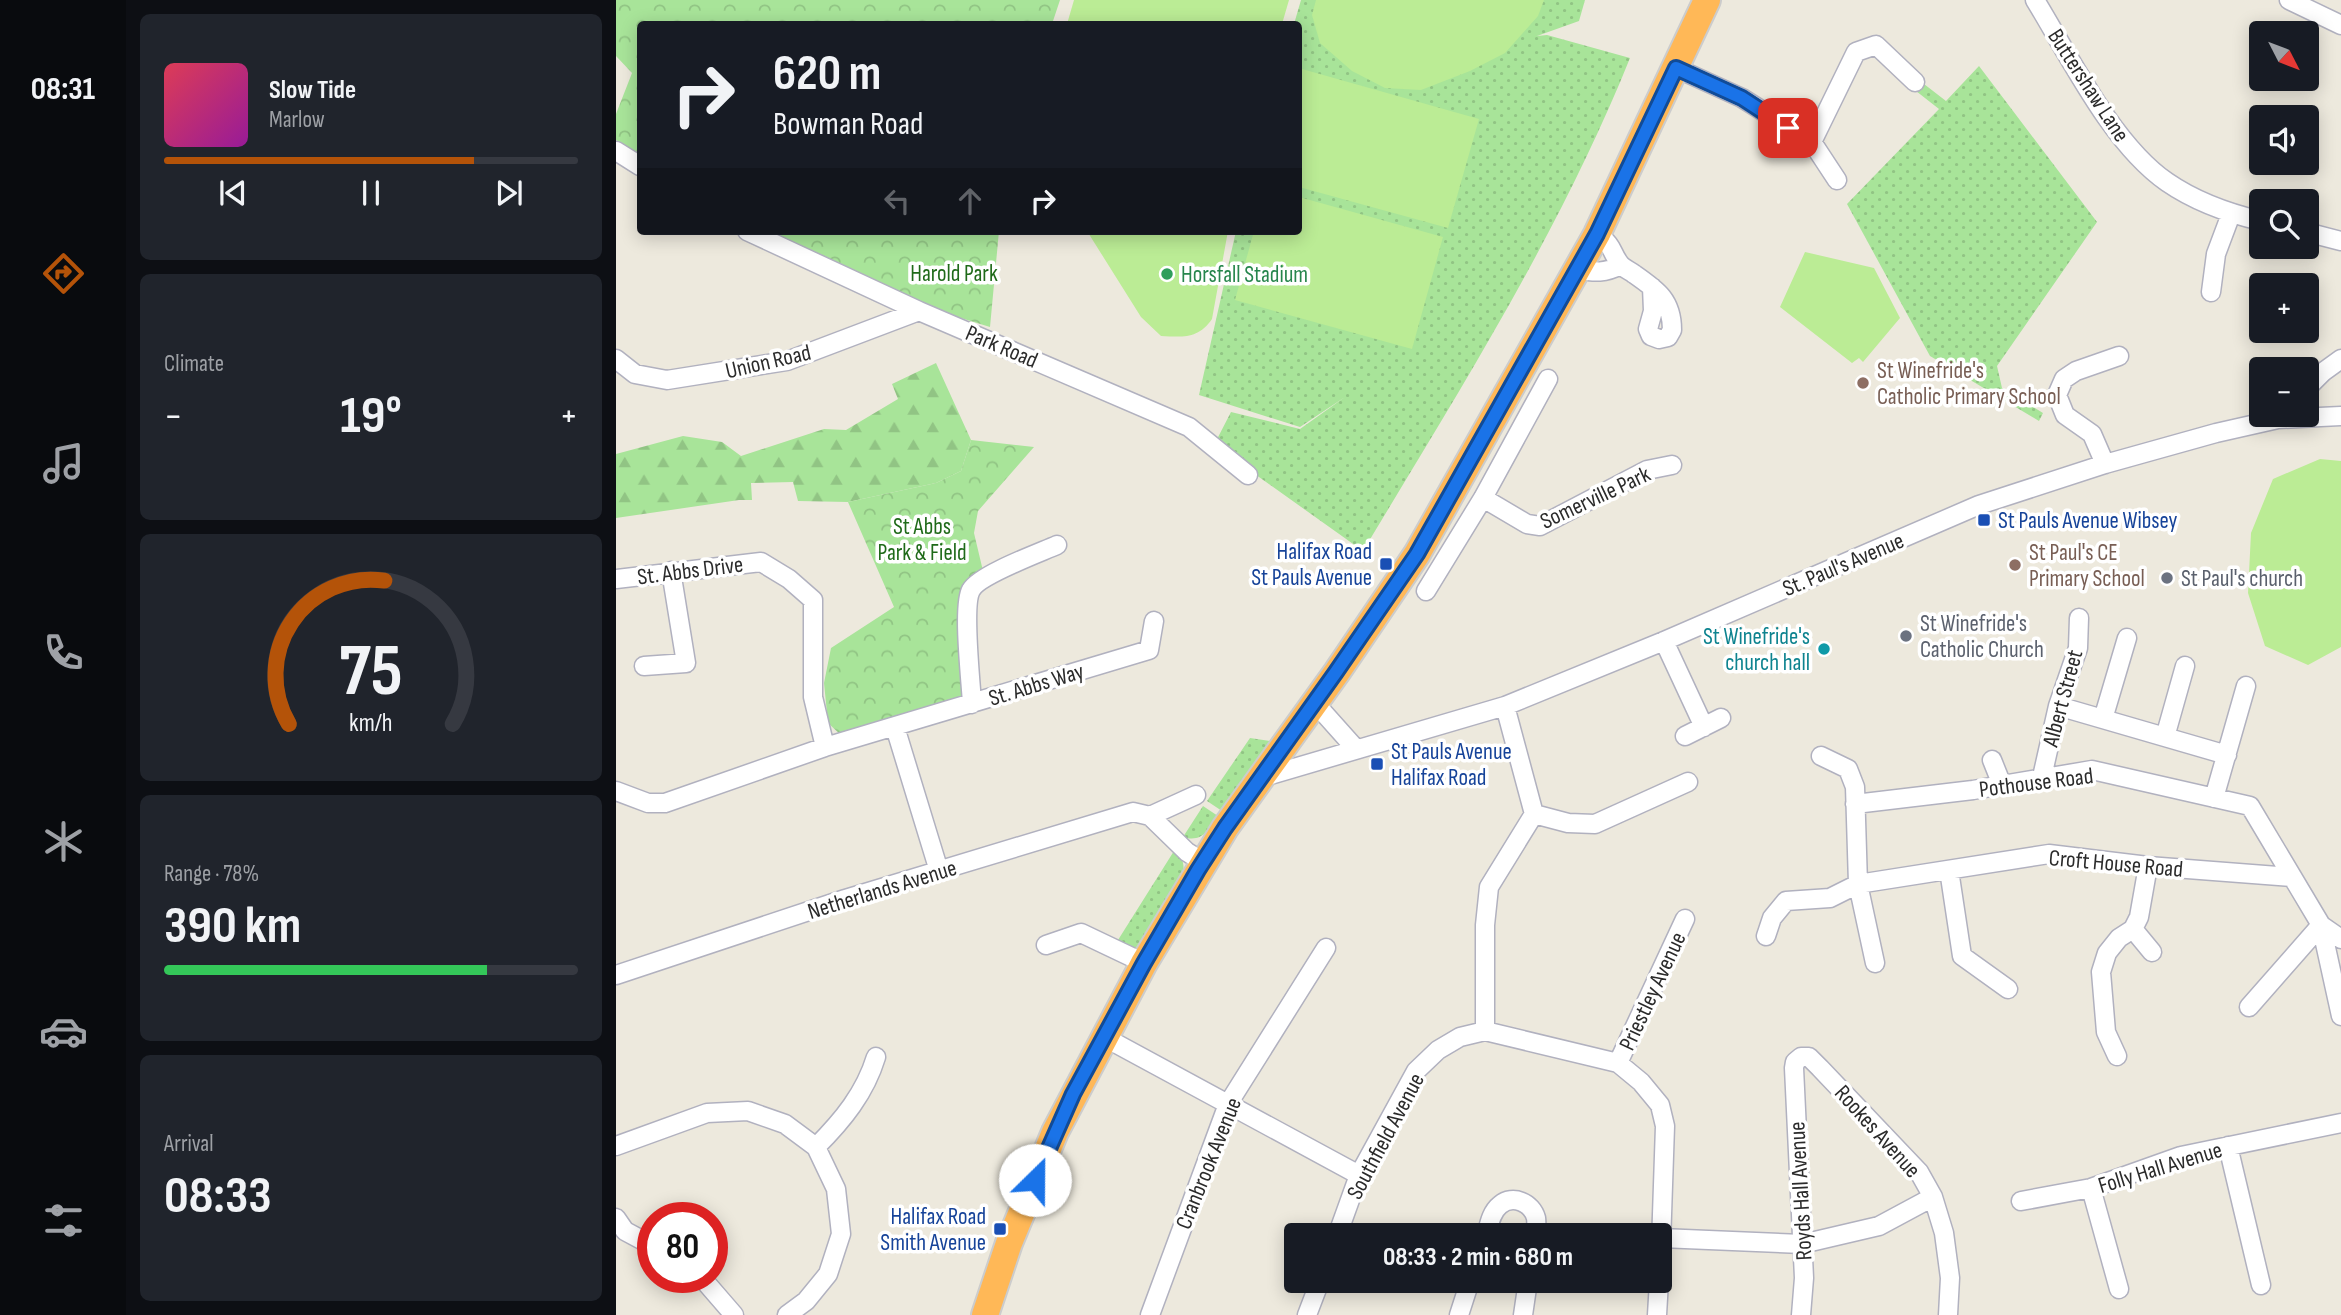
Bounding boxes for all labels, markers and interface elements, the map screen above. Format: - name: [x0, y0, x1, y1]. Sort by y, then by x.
- north arrow: [2249, 21, 2319, 91]
- map controls: [2249, 21, 2319, 427]
- street label: Buttershaw Lane: [2041, 24, 2135, 147]
- text: 620 m: [773, 45, 881, 104]
- icon: right: [658, 49, 749, 140]
- text: 08:31: [31, 70, 95, 109]
- text: Slow Tide: [269, 75, 356, 106]
- pin: [1758, 98, 1818, 158]
- text: Bowman Road: [773, 105, 923, 144]
- button: sound: [2249, 105, 2319, 175]
- text: Marlow: [269, 106, 325, 134]
- icon: arrive: [1769, 109, 1807, 147]
- icon: previous: [214, 174, 252, 212]
- icon: pause: [352, 174, 390, 212]
- icon: next: [490, 174, 528, 212]
- icon: left: [878, 182, 916, 220]
- icon: ahead: [951, 182, 989, 220]
- icon: right: [1024, 182, 1062, 220]
- button: search: [2249, 189, 2319, 259]
- icon: directions: [39, 249, 88, 298]
- park label: Harold Park: [910, 260, 998, 288]
- place label: Horsfall Stadium: [1181, 261, 1308, 289]
- marker: Horsfall Stadium: [1159, 266, 1175, 282]
- button: +: [2249, 273, 2319, 343]
- street label: Park Road: [961, 319, 1042, 375]
- street label: Union Road: [723, 339, 814, 385]
- text: Climate: [164, 350, 224, 378]
- place label: St Winefride's Catholic Primary School: [1877, 357, 2061, 411]
- button: −: [2249, 357, 2319, 427]
- marker: St Winefride's Catholic Primary School: [1855, 375, 1871, 391]
- text: 19°: [340, 385, 402, 448]
- text: −: [164, 394, 183, 439]
- text: +: [559, 394, 578, 439]
- icon: music: [39, 439, 88, 488]
- street label: Somerville Park: [1536, 460, 1655, 536]
- place label: St Pauls Avenue Wibsey: [1998, 507, 2178, 535]
- marker: St Pauls Avenue Wibsey: [1976, 512, 1992, 528]
- park label: St Abbs Park & Field: [877, 513, 967, 567]
- street label: St. Paul's Avenue: [1779, 527, 1908, 603]
- place label: Halifax Road St Pauls Avenue: [1251, 538, 1372, 592]
- place label: St Paul's CE Primary School: [2029, 539, 2145, 593]
- street label: St. Abbs Drive: [636, 551, 745, 591]
- marker: Halifax Road St Pauls Avenue: [1378, 556, 1394, 572]
- marker: St Paul's CE Primary School: [2007, 557, 2023, 573]
- place label: St Paul's church: [2181, 565, 2303, 593]
- marker: St Paul's church: [2159, 570, 2175, 586]
- place label: St Winefride's Catholic Church: [1920, 610, 2044, 664]
- place label: St Winefride's church hall: [1703, 623, 1810, 677]
- icon: phone: [39, 628, 88, 677]
- text: 75: [339, 628, 403, 716]
- marker: St Winefride's Catholic Church: [1898, 628, 1914, 644]
- marker: St Winefride's church hall: [1816, 641, 1832, 657]
- street label: Albert Street: [2036, 647, 2089, 751]
- street label: St. Abbs Way: [985, 657, 1087, 713]
- text: km/h: [349, 707, 393, 738]
- place label: St Pauls Avenue Halifax Road: [1391, 738, 1512, 792]
- marker: St Pauls Avenue Halifax Road: [1369, 756, 1385, 772]
- street label: Pothouse Road: [1977, 762, 2095, 804]
- icon: climate: [39, 817, 88, 866]
- street label: Croft House Road: [2048, 844, 2184, 884]
- street label: Netherlands Avenue: [804, 854, 960, 926]
- text: Range · 78%: [164, 860, 259, 888]
- text: 390 km: [164, 895, 301, 958]
- street label: Priestley Avenue: [1613, 928, 1692, 1055]
- icon: car: [39, 1007, 88, 1056]
- street label: Southfield Avenue: [1341, 1069, 1431, 1204]
- street label: Rookes Avenue: [1828, 1079, 1926, 1184]
- street label: Cranbrook Avenue: [1170, 1093, 1248, 1233]
- street label: Royds Hall Avenue: [1783, 1121, 1819, 1261]
- text: Arrival: [164, 1130, 213, 1158]
- street label: Folly Hall Avenue: [2095, 1136, 2226, 1200]
- position arrow: [998, 1143, 1072, 1217]
- text: 08:33: [164, 1165, 272, 1228]
- icon: filters: [39, 1196, 88, 1245]
- speed limit sign: 80: [637, 1202, 728, 1293]
- place label: Halifax Road Smith Avenue: [880, 1203, 986, 1257]
- marker: Halifax Road Smith Avenue: [992, 1221, 1008, 1237]
- text: 08:33 · 2 min · 680 m: [1383, 1242, 1573, 1273]

